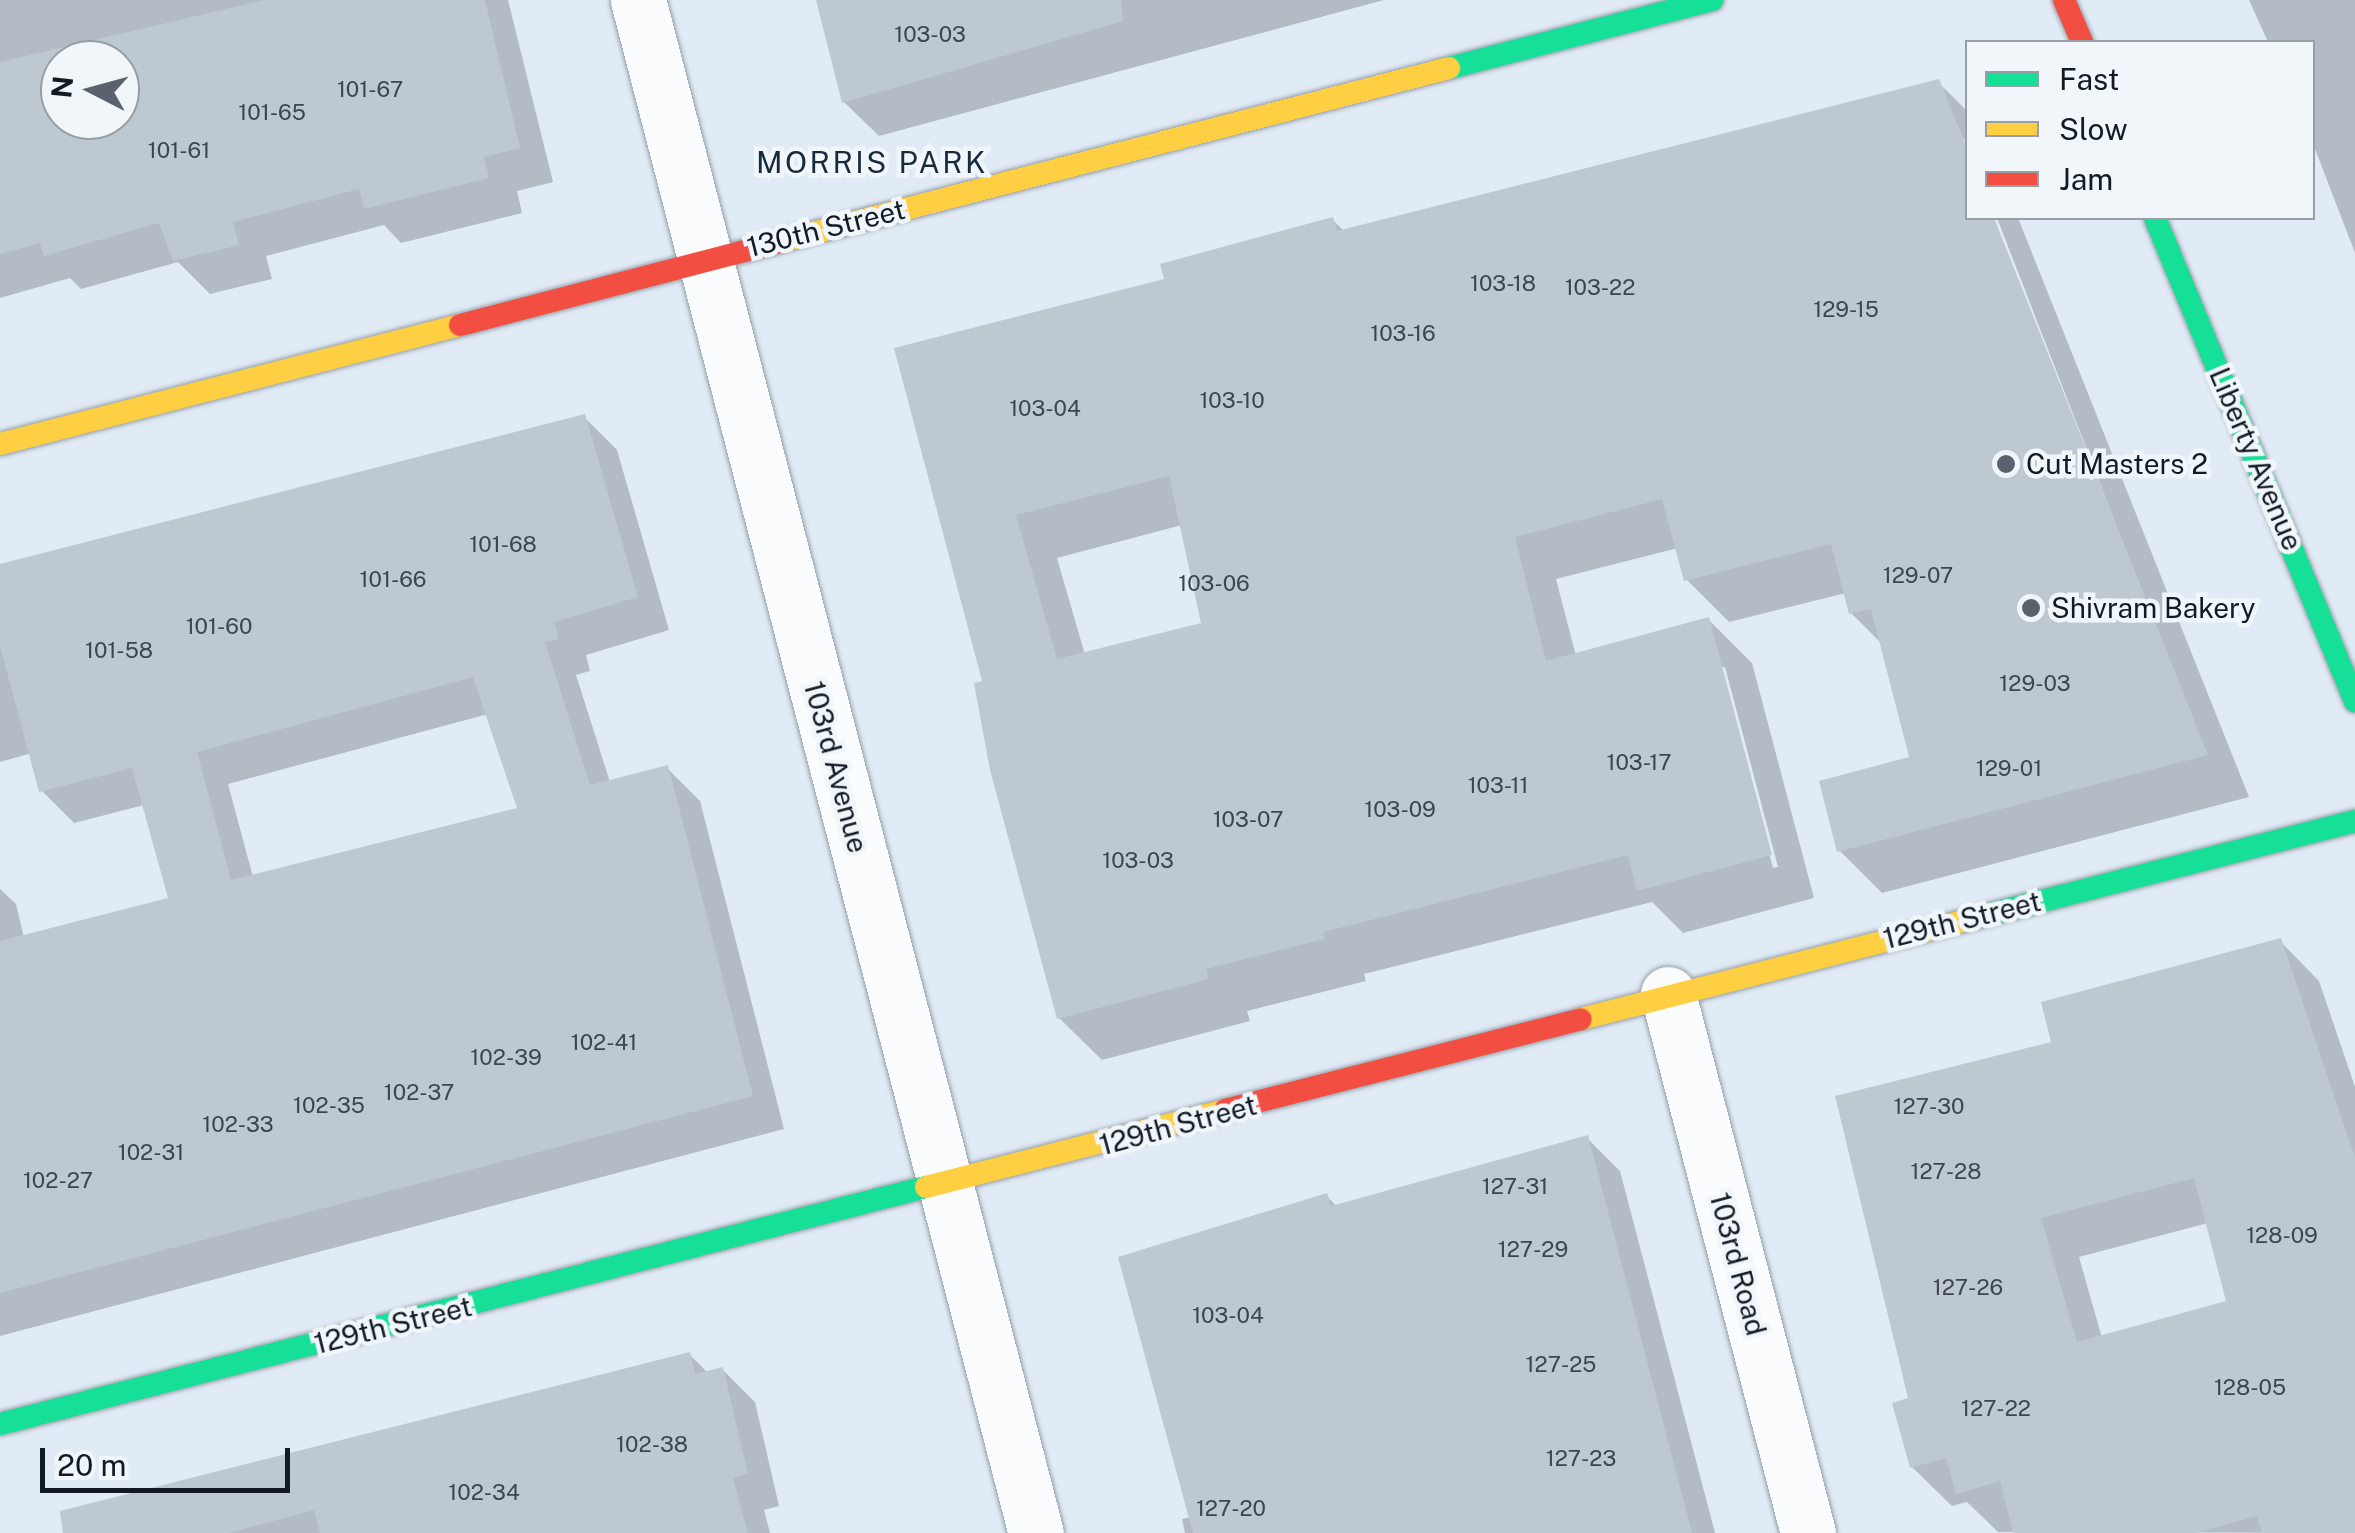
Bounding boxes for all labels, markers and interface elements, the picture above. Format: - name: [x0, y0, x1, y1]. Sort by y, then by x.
- house number: 103-03: [894, 22, 966, 48]
- north arrow: [40, 40, 140, 140]
- legend: [1965, 40, 2315, 220]
- text: Fast: [2059, 61, 2119, 97]
- text: N: [44, 74, 79, 100]
- house number: 101-67: [337, 77, 403, 103]
- house number: 101-65: [238, 100, 306, 126]
- text: Slow: [2059, 111, 2128, 147]
- house number: 101-61: [148, 138, 210, 164]
- district label: MORRIS PARK: [756, 144, 988, 180]
- text: Jam: [2059, 161, 2113, 197]
- street label: 130th Street: [744, 192, 908, 264]
- house number: 103-18: [1470, 271, 1536, 297]
- house number: 103-22: [1565, 275, 1635, 301]
- house number: 129-15: [1813, 297, 1879, 323]
- house number: 103-16: [1370, 321, 1436, 347]
- street label: Liberty Avenue: [2202, 363, 2310, 555]
- house number: 103-10: [1199, 388, 1265, 414]
- house number: 103-04: [1009, 396, 1081, 422]
- place label: Cut Masters 2: [2026, 447, 2208, 481]
- marker: Cut Masters 2: [1995, 453, 2017, 475]
- house number: 101-68: [469, 532, 537, 558]
- house number: 129-07: [1883, 563, 1953, 589]
- house number: 101-66: [360, 567, 426, 593]
- house number: 103-06: [1178, 571, 1250, 597]
- place label: Shivram Bakery: [2051, 591, 2255, 625]
- marker: Shivram Bakery: [2020, 597, 2042, 619]
- house number: 101-60: [186, 614, 252, 640]
- house number: 101-58: [85, 638, 153, 664]
- house number: 129-03: [1999, 671, 2071, 697]
- street label: 103rd Avenue: [797, 677, 875, 857]
- house number: 103-17: [1607, 750, 1671, 776]
- house number: 129-01: [1976, 756, 2042, 782]
- house number: 103-11: [1468, 773, 1528, 799]
- house number: 103-09: [1364, 797, 1436, 823]
- house number: 103-07: [1213, 807, 1283, 833]
- house number: 103-03: [1102, 848, 1174, 874]
- street label: 129th Street: [1880, 884, 2044, 956]
- house number: 102-41: [571, 1030, 637, 1056]
- house number: 102-39: [470, 1045, 542, 1071]
- house number: 102-37: [384, 1080, 454, 1106]
- street label: 129th Street: [1096, 1088, 1260, 1162]
- house number: 102-35: [293, 1093, 365, 1119]
- house number: 127-30: [1894, 1094, 1964, 1120]
- house number: 102-33: [202, 1112, 274, 1138]
- house number: 102-31: [118, 1140, 184, 1166]
- house number: 127-28: [1911, 1159, 1981, 1185]
- house number: 102-27: [23, 1168, 93, 1194]
- house number: 127-31: [1482, 1174, 1548, 1200]
- street label: 103rd Road: [1703, 1189, 1773, 1339]
- house number: 128-09: [2246, 1223, 2318, 1249]
- house number: 127-29: [1498, 1237, 1568, 1263]
- house number: 127-26: [1933, 1275, 2003, 1301]
- street label: 129th Street: [311, 1289, 475, 1361]
- house number: 103-04: [1192, 1303, 1264, 1329]
- house number: 127-25: [1526, 1352, 1596, 1378]
- house number: 128-05: [2214, 1375, 2286, 1401]
- house number: 127-22: [1961, 1396, 2031, 1422]
- scale bar: [45, 1428, 295, 1490]
- house number: 102-38: [616, 1432, 688, 1458]
- house number: 127-23: [1546, 1446, 1616, 1472]
- text: 20 m: [57, 1447, 126, 1483]
- house number: 102-34: [448, 1480, 520, 1506]
- house number: 127-20: [1196, 1496, 1266, 1522]

